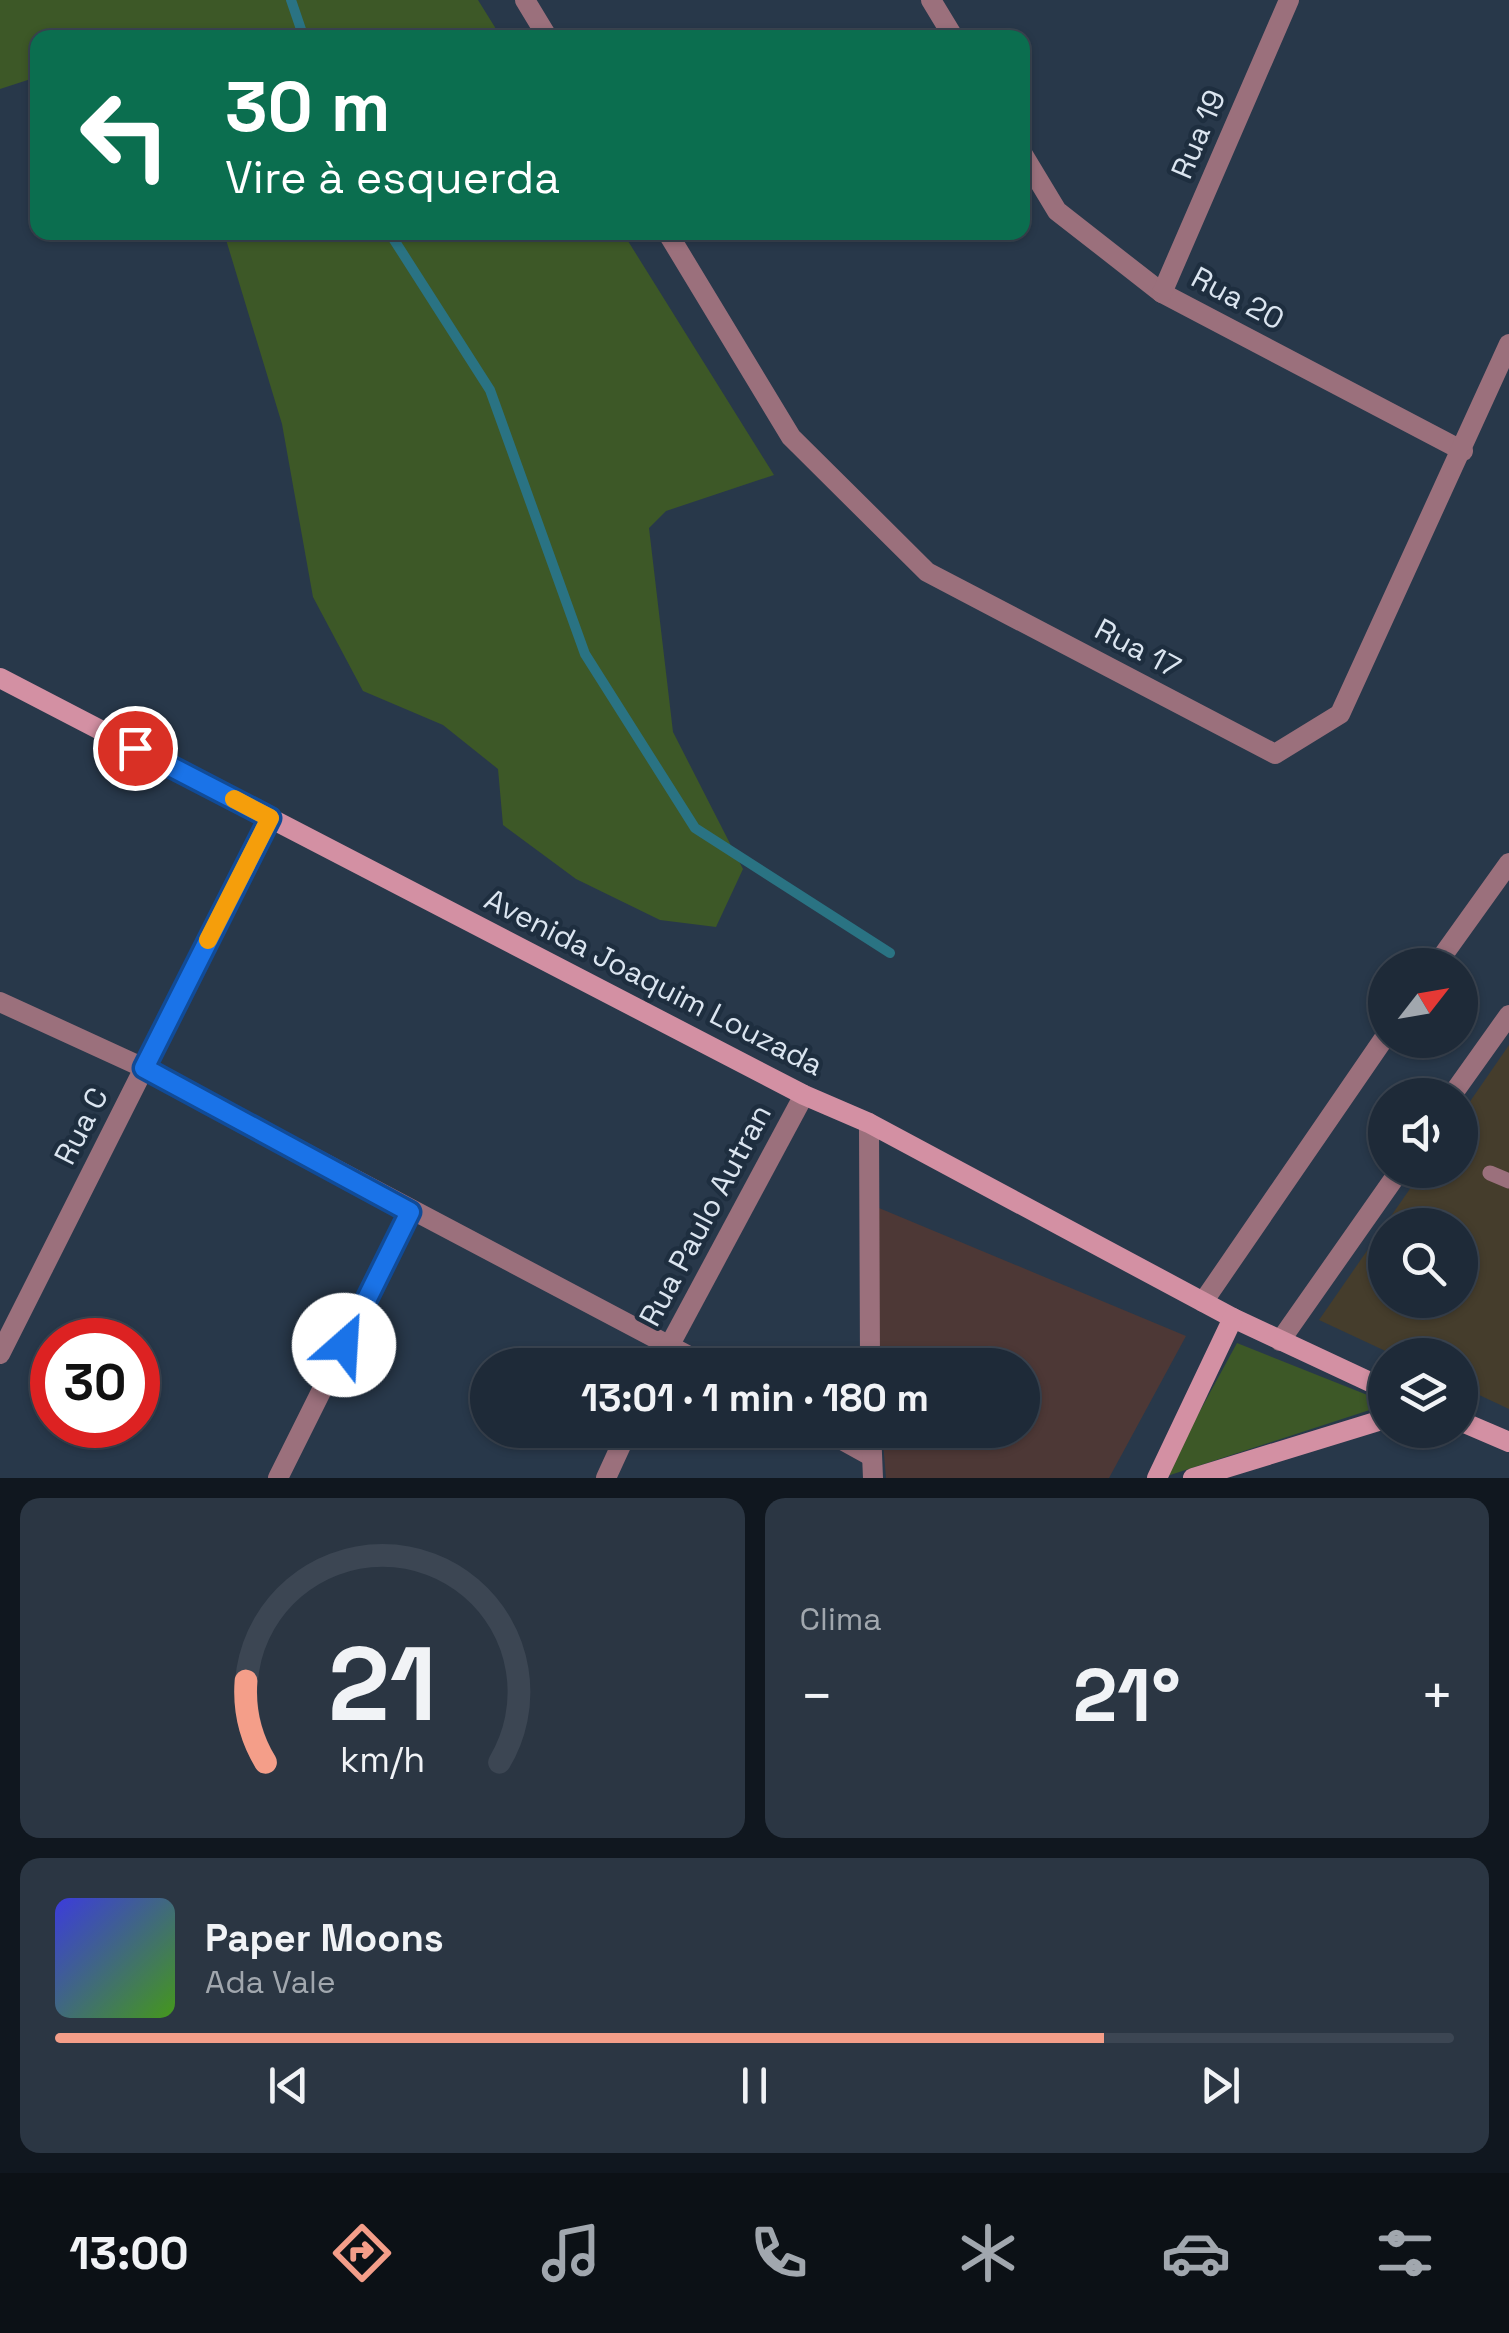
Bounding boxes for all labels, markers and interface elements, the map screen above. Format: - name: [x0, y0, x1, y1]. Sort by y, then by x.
- text: 30 m: [225, 62, 390, 151]
- icon: left: [60, 70, 190, 200]
- street label: Rua 19: [1162, 84, 1234, 184]
- text: Vire à esquerda: [225, 149, 560, 206]
- street label: Rua 20: [1185, 257, 1291, 339]
- street label: Rua 17: [1088, 609, 1188, 687]
- pin: [93, 706, 178, 791]
- icon: arrive: [108, 721, 163, 776]
- street label: Avenida Joaquim Louzada: [478, 880, 830, 1084]
- north arrow: [1368, 948, 1478, 1058]
- map controls: [1368, 948, 1478, 1448]
- button: sound: [1368, 1078, 1478, 1188]
- street label: Rua C: [45, 1081, 117, 1171]
- street label: Rua Paulo Autran: [630, 1097, 780, 1333]
- button: search: [1368, 1208, 1478, 1318]
- position arrow: [292, 1293, 396, 1397]
- speed limit sign: 30: [30, 1318, 160, 1448]
- button: layers: [1368, 1338, 1478, 1448]
- text: 13:01 · 1 min · 180 m: [581, 1374, 929, 1422]
- text: Clima: [800, 1599, 882, 1639]
- text: 21: [328, 1618, 437, 1750]
- text: 21°: [1073, 1647, 1181, 1743]
- text: −: [800, 1661, 834, 1731]
- text: +: [1420, 1661, 1454, 1731]
- text: km/h: [340, 1737, 425, 1782]
- text: Paper Moons: [205, 1914, 444, 1962]
- text: Ada Vale: [205, 1962, 336, 2002]
- icon: previous: [261, 2058, 316, 2113]
- icon: pause: [727, 2058, 782, 2113]
- icon: next: [1193, 2058, 1248, 2113]
- icon: directions: [327, 2218, 397, 2288]
- icon: music: [536, 2218, 606, 2288]
- icon: phone: [744, 2218, 814, 2288]
- icon: climate: [953, 2218, 1023, 2288]
- icon: car: [1161, 2218, 1231, 2288]
- icon: filters: [1370, 2218, 1440, 2288]
- text: 13:00: [69, 2225, 189, 2282]

